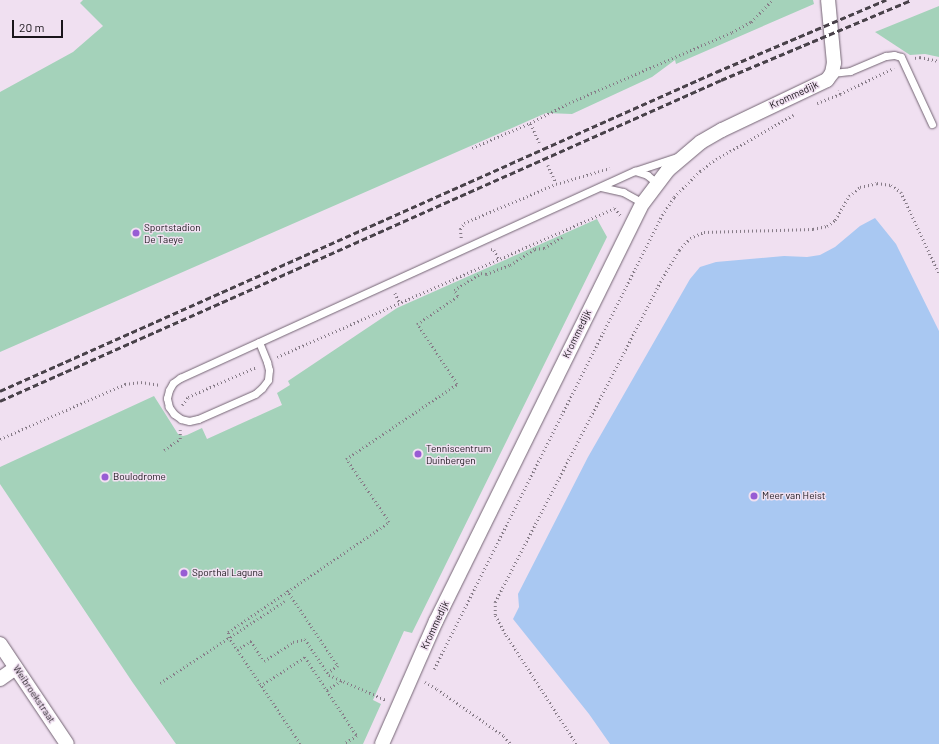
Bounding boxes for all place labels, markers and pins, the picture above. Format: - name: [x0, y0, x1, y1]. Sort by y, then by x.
- place label: Sportstadion De Taeye: [144, 221, 201, 244]
- marker: Sportstadion De Taeye: [131, 228, 141, 238]
- place label: Tenniscentrum Duinbergen: [426, 442, 491, 466]
- marker: Tenniscentrum Duinbergen: [413, 449, 423, 459]
- place label: Boulodrome: [113, 471, 166, 483]
- marker: Boulodrome: [100, 472, 110, 482]
- place label: Meer van Heist: [762, 490, 825, 502]
- marker: Meer van Heist: [749, 491, 759, 501]
- place label: Sporthal Laguna: [192, 567, 263, 579]
- marker: Sporthal Laguna: [179, 568, 189, 578]

